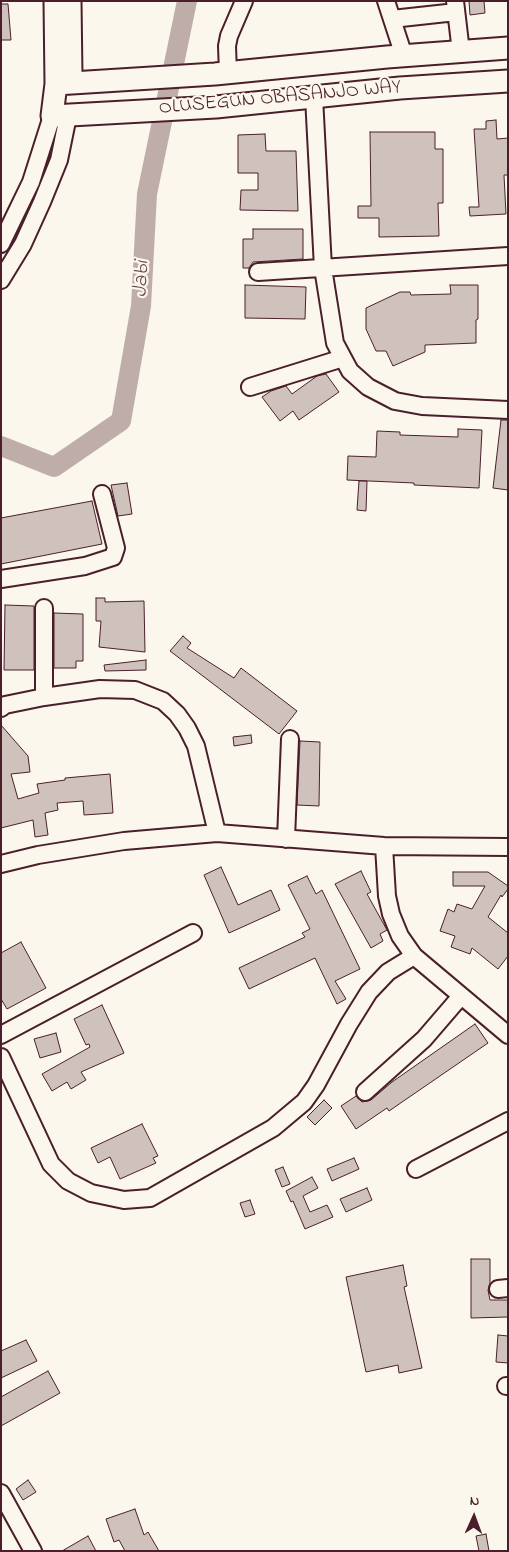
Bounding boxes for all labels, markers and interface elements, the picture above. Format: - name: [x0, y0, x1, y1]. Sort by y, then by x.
- street label: OLUSEGUN OBASANJO WAY: [158, 76, 402, 122]
- water label: Jabi: [129, 260, 157, 298]
- text: N: [469, 1491, 480, 1512]
- north arrow: [449, 1492, 499, 1542]

